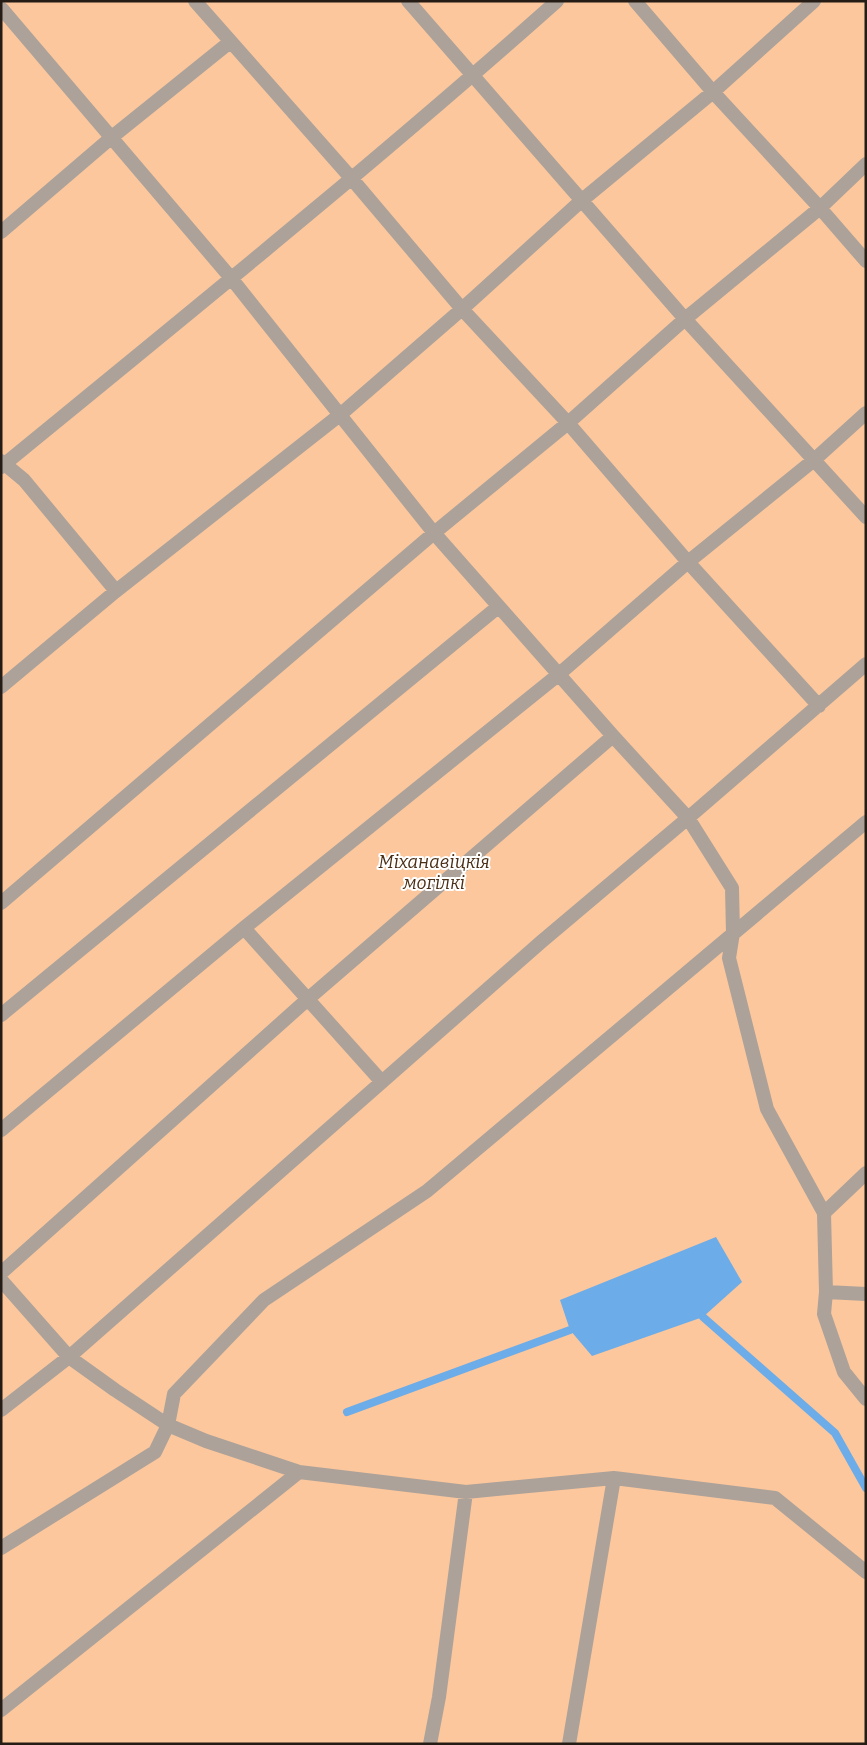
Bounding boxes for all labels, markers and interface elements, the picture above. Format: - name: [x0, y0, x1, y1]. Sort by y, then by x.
- park label: Міханавіцкія могілкі: [378, 851, 490, 894]

